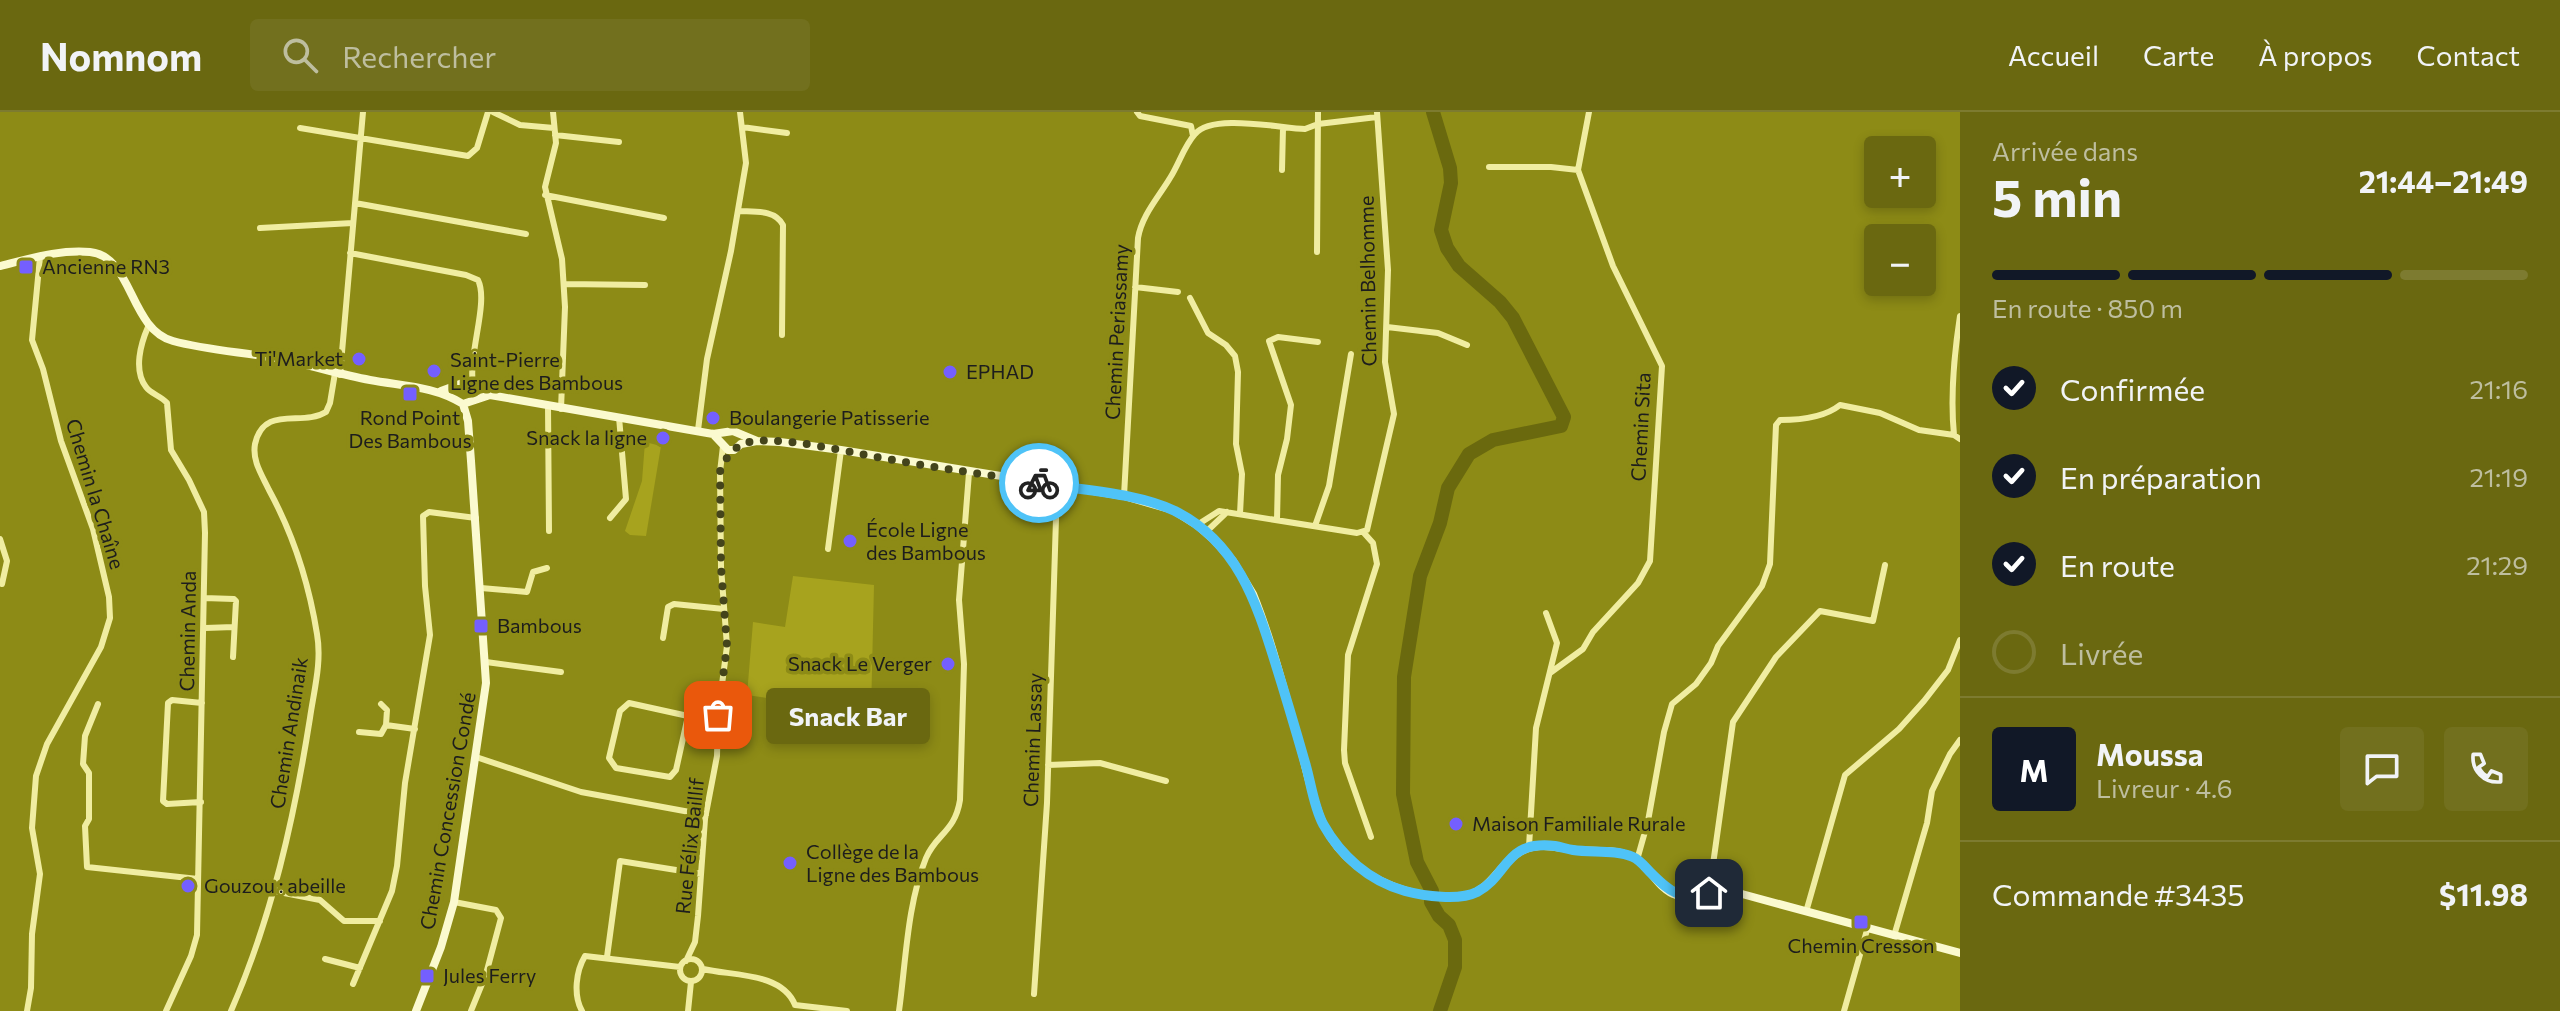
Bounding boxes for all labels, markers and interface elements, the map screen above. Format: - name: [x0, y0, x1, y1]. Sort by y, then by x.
- search box: [250, 19, 810, 91]
- text: Nomnom: [40, 32, 202, 79]
- icon: search: [278, 33, 322, 77]
- text: Rechercher: [342, 37, 496, 74]
- text: Accueil: [2008, 38, 2099, 72]
- text: Carte: [2143, 38, 2214, 72]
- text: À propos: [2258, 38, 2373, 72]
- text: Contact: [2417, 38, 2520, 72]
- text: Arrivée dans: [1992, 135, 2138, 166]
- map controls: [1864, 136, 1936, 296]
- button: +: [1864, 136, 1936, 208]
- text: 21:44–21:49: [2359, 162, 2528, 199]
- text: 5 min: [1992, 164, 2122, 228]
- street label: Chemin Belhomme: [1354, 195, 1380, 367]
- button: −: [1864, 224, 1936, 296]
- street label: Chemin Periassamy: [1099, 243, 1133, 421]
- place label: Ancienne RN3: [42, 254, 170, 278]
- marker: Ancienne RN3: [17, 258, 35, 276]
- text: En route · 850 m: [1992, 292, 2183, 323]
- place label: Ti'Market: [255, 346, 343, 370]
- place label: Saint-Pierre Ligne des Bambous: [450, 347, 623, 394]
- marker: Ti'Market: [350, 350, 368, 368]
- place label: EPHAD: [966, 359, 1034, 383]
- marker: Saint-Pierre Ligne des Bambous: [425, 362, 443, 380]
- marker: EPHAD: [941, 363, 959, 381]
- icon: check: [1992, 366, 2036, 410]
- text: Confirmée: [2060, 370, 2205, 407]
- street label: Chemin Sita: [1625, 372, 1655, 482]
- text: 21:16: [2469, 373, 2528, 404]
- marker: Rond Point Des Bambous: [401, 385, 419, 403]
- place label: Rond Point Des Bambous: [348, 405, 472, 452]
- place label: Boulangerie Patisserie: [729, 405, 929, 429]
- marker: Boulangerie Patisserie: [704, 409, 722, 427]
- street label: Chemin la Chaîne: [62, 416, 130, 572]
- place label: Snack la ligne: [526, 425, 647, 449]
- marker: Snack la ligne: [654, 429, 672, 447]
- courier: [999, 443, 1079, 523]
- icon: check: [1992, 454, 2036, 498]
- text: En préparation: [2060, 458, 2262, 495]
- icon: bike: [1017, 461, 1061, 505]
- text: 21:19: [2469, 461, 2528, 492]
- place label: École Ligne des Bambous: [866, 517, 986, 564]
- marker: École Ligne des Bambous: [841, 532, 859, 550]
- icon: check: [1992, 542, 2036, 586]
- text: En route: [2060, 546, 2175, 583]
- text: 21:29: [2466, 549, 2528, 580]
- street label: Chemin Anda: [174, 570, 200, 692]
- place label: Bambous: [497, 613, 582, 637]
- marker: Bambous: [472, 617, 490, 635]
- text: Livrée: [2060, 634, 2143, 671]
- place label: Snack Le Verger: [788, 651, 932, 675]
- street label: Chemin Andinaik: [264, 655, 312, 811]
- marker: Snack Le Verger: [939, 655, 957, 673]
- street label: Chemin Lassay: [1018, 672, 1046, 807]
- pin: [684, 681, 752, 749]
- callout: Snack Bar: [766, 687, 930, 743]
- street label: Chemin Concession Condé: [414, 690, 480, 932]
- icon: bag: [696, 693, 740, 737]
- text: Snack Bar: [789, 700, 907, 731]
- button: chat: [2340, 727, 2424, 811]
- button: phone: [2444, 727, 2528, 811]
- text: Moussa: [2096, 735, 2203, 772]
- text: M: [2020, 751, 2048, 788]
- text: Livreur · 4.6: [2096, 772, 2232, 803]
- street label: Rue Félix Baillif: [670, 777, 708, 915]
- place label: Maison Familiale Rurale: [1472, 811, 1686, 835]
- marker: Maison Familiale Rurale: [1447, 815, 1465, 833]
- place label: Collège de la Ligne des Bambous: [806, 839, 979, 886]
- marker: Collège de la Ligne des Bambous: [781, 854, 799, 872]
- pin: [1675, 859, 1743, 927]
- icon: home: [1687, 871, 1731, 915]
- place label: Gouzou : abeille: [204, 873, 346, 897]
- text: Commande #3435: [1992, 875, 2245, 912]
- text: $11.98: [2439, 875, 2528, 912]
- marker: Gouzou : abeille: [179, 877, 197, 895]
- marker: Chemin Cresson: [1852, 913, 1870, 931]
- place label: Chemin Cresson: [1787, 933, 1935, 957]
- place label: Jules Ferry: [443, 963, 536, 987]
- marker: Jules Ferry: [418, 967, 436, 985]

